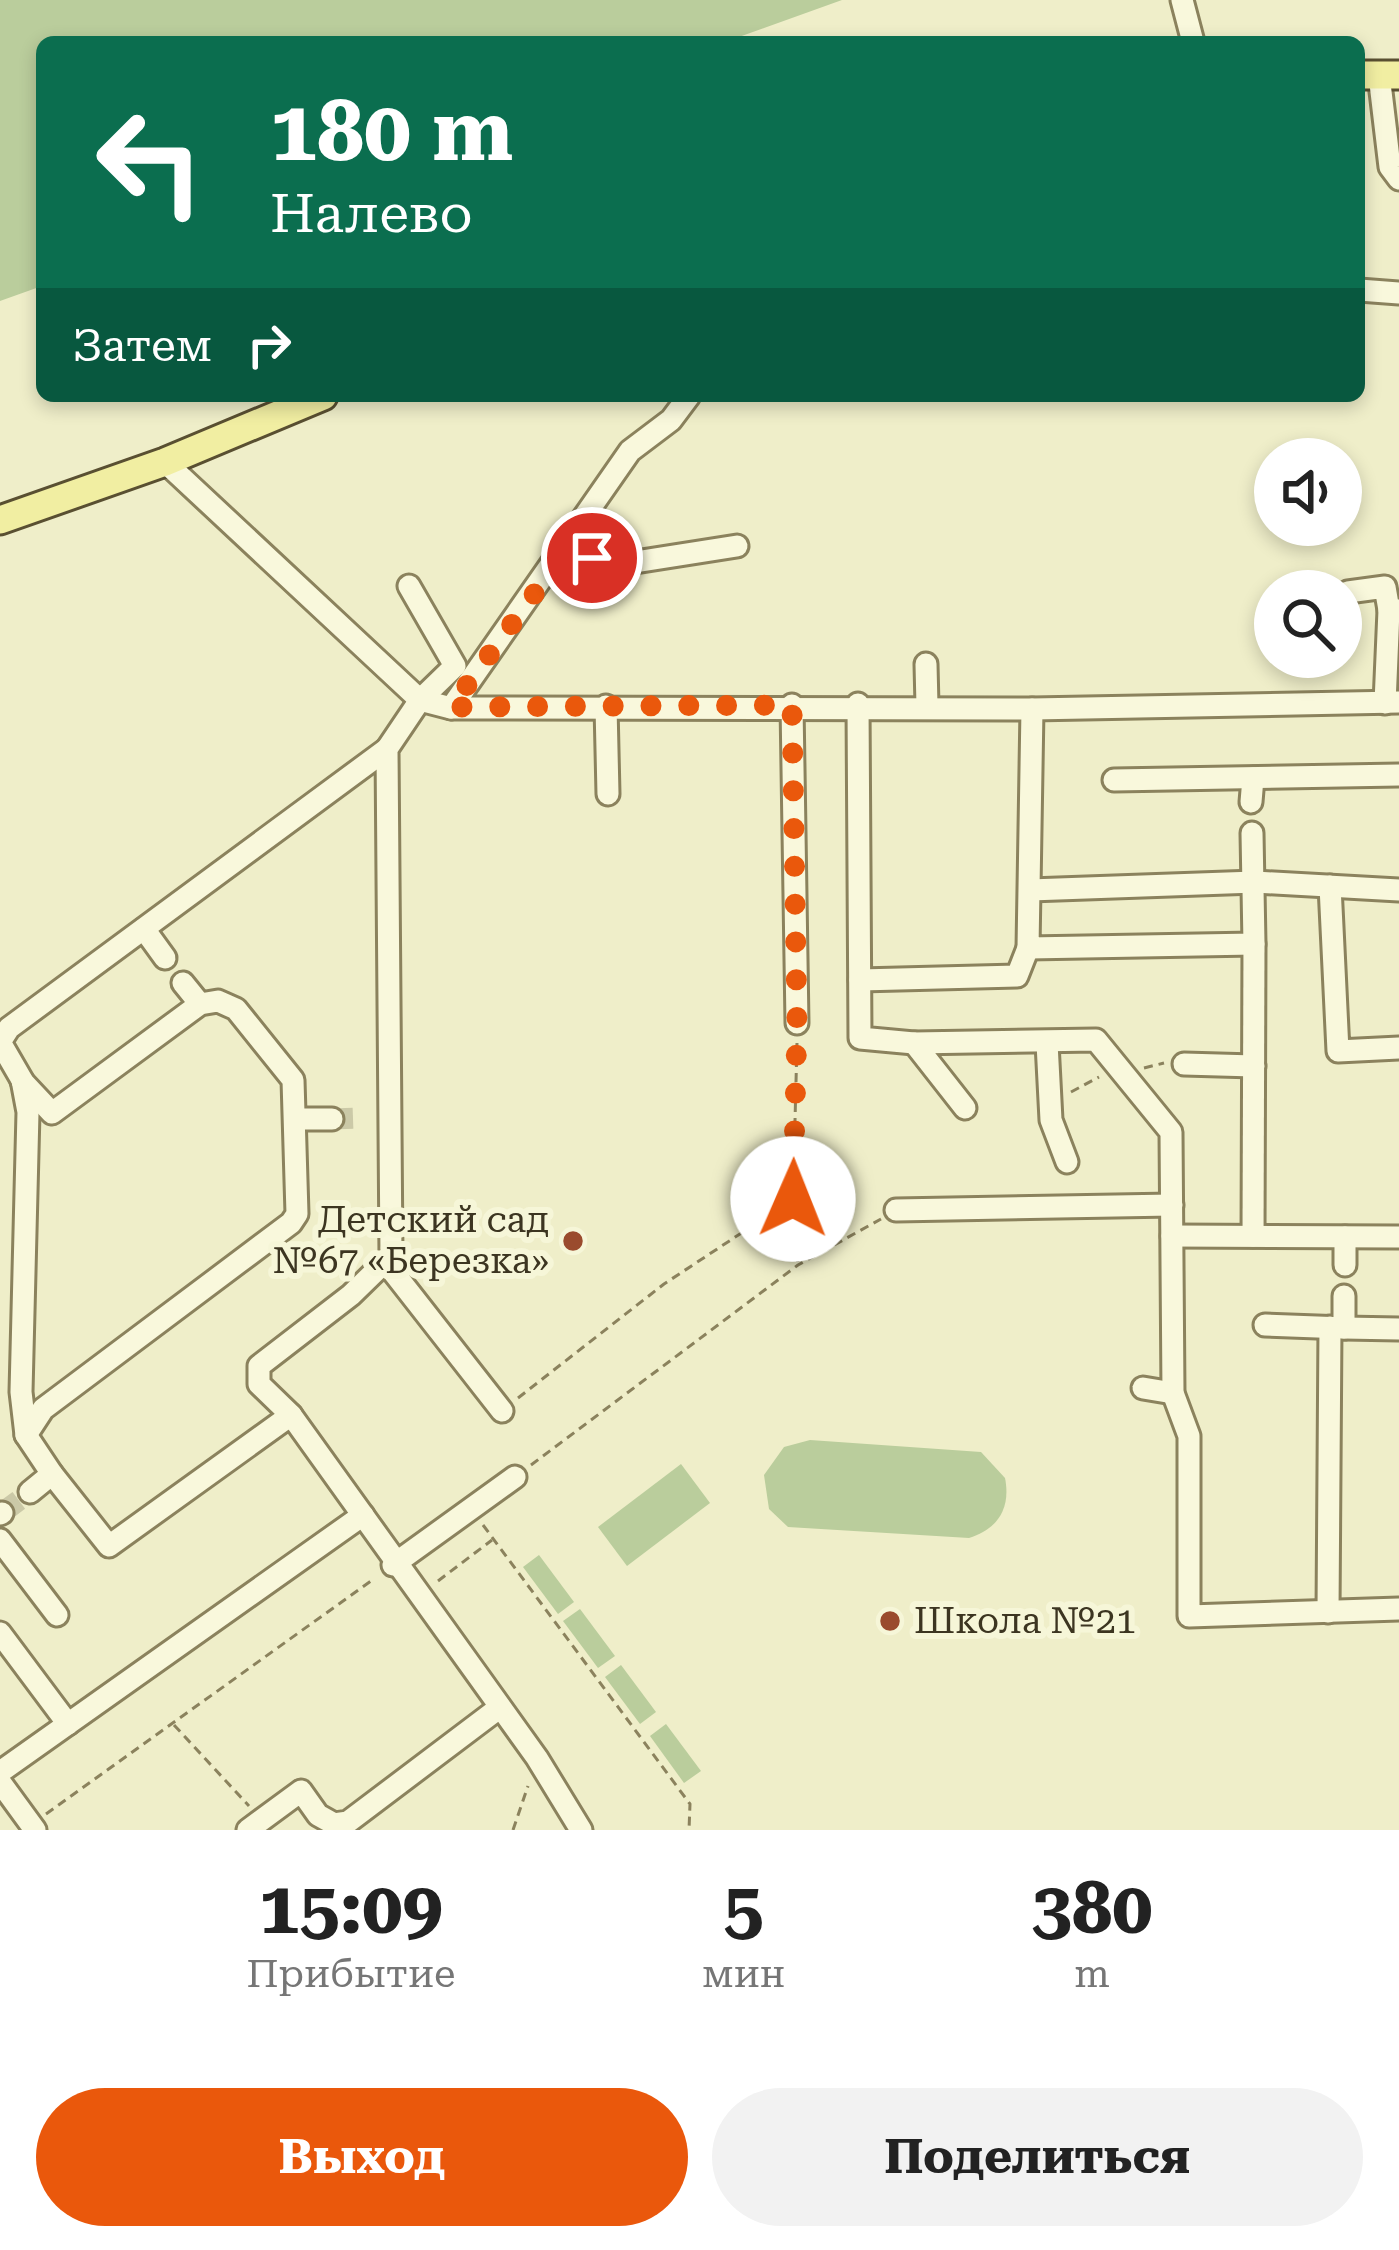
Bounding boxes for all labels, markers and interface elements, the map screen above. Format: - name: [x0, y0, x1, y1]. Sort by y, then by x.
- text: 180 m: [270, 82, 513, 180]
- icon: left: [72, 84, 228, 240]
- text: Налево: [270, 182, 473, 245]
- icon: right: [236, 312, 302, 378]
- text: Затем: [72, 319, 212, 372]
- map controls: [1254, 438, 1362, 678]
- button: sound: [1254, 438, 1362, 546]
- pin: [541, 507, 643, 609]
- icon: arrive: [559, 525, 625, 591]
- button: search: [1254, 570, 1362, 678]
- position arrow: [730, 1136, 856, 1262]
- place label: Детский сад №67 «Березка»: [273, 1199, 549, 1282]
- marker: Детский сад №67 «Березка»: [560, 1228, 586, 1254]
- place label: Школа №21: [914, 1600, 1136, 1642]
- marker: Школа №21: [877, 1608, 903, 1634]
- text: 15:09: [259, 1866, 443, 1951]
- text: 5: [723, 1866, 764, 1951]
- text: 380: [1032, 1866, 1153, 1951]
- text: Прибытие: [246, 1951, 456, 1997]
- text: мин: [702, 1951, 785, 1997]
- text: m: [1074, 1951, 1110, 1997]
- button: Выход: [36, 2088, 688, 2226]
- button: Поделиться: [712, 2088, 1363, 2226]

